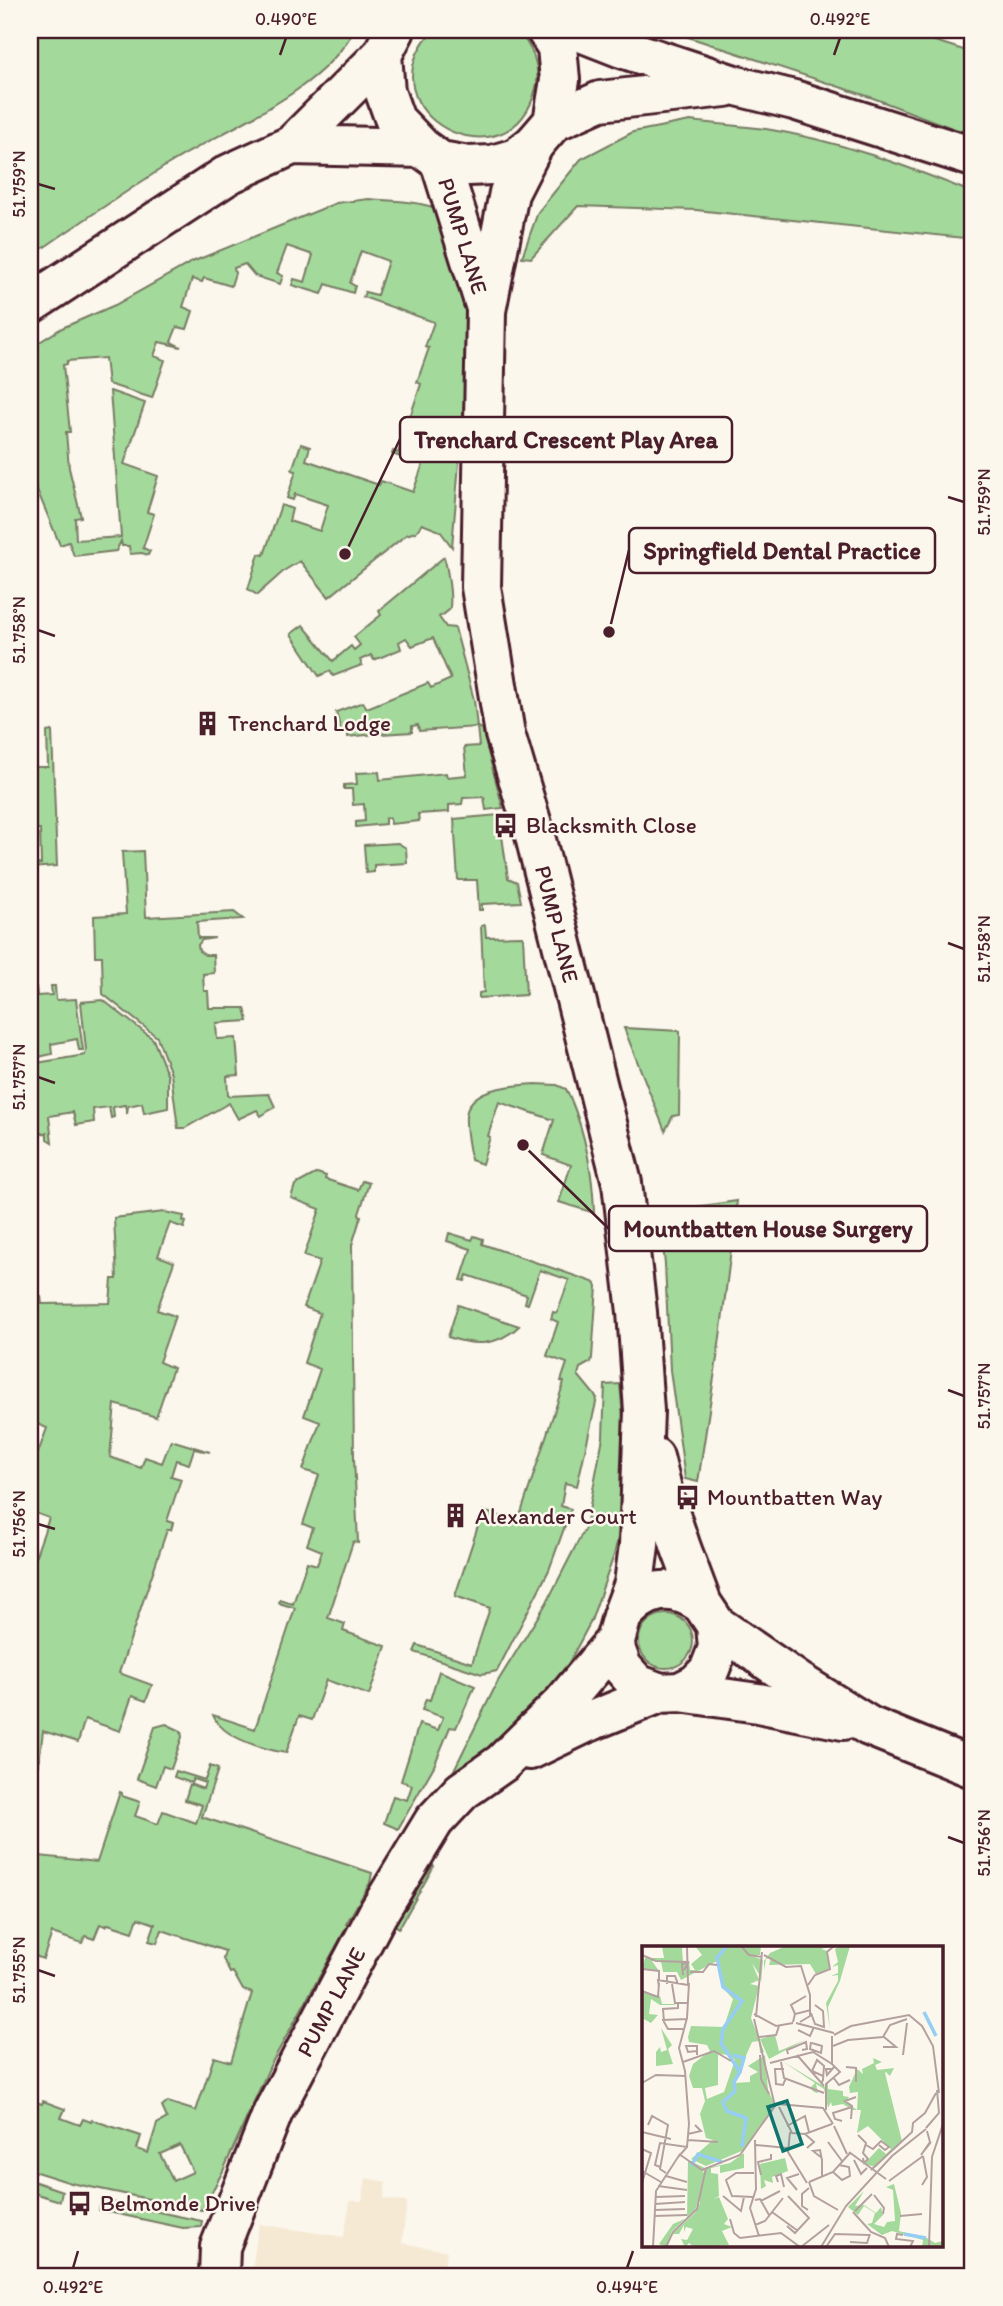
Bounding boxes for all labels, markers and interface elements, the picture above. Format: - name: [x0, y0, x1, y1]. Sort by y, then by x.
- text: 0.490°E: [255, 8, 317, 30]
- text: 0.492°E: [810, 8, 870, 30]
- text: 51.759°N: [8, 150, 30, 218]
- street label: PUMP LANE: [432, 174, 494, 298]
- callout: Trenchard Crescent Play Area: [400, 417, 732, 462]
- text: Trenchard Crescent Play Area: [413, 425, 719, 455]
- text: 51.759°N: [973, 468, 995, 536]
- callout: Springfield Dental Practice: [629, 528, 935, 573]
- text: Springfield Dental Practice: [643, 536, 921, 566]
- text: 51.758°N: [8, 596, 30, 664]
- building icon: Trenchard Lodge: [194, 709, 222, 737]
- place label: Trenchard Lodge: [228, 709, 391, 737]
- bus stop icon: Blacksmith Close: [492, 811, 520, 839]
- place label: Blacksmith Close: [526, 811, 697, 839]
- street label: PUMP LANE: [529, 862, 585, 986]
- text: 51.758°N: [973, 915, 995, 983]
- text: 51.757°N: [8, 1044, 30, 1111]
- callout: Mountbatten House Surgery: [609, 1206, 927, 1251]
- text: Mountbatten House Surgery: [623, 1214, 913, 1244]
- text: 51.757°N: [973, 1363, 995, 1430]
- bus stop icon: Mountbatten Way: [673, 1483, 701, 1511]
- place label: Mountbatten Way: [707, 1483, 882, 1511]
- text: 51.756°N: [8, 1490, 30, 1558]
- building icon: Alexander Court: [441, 1502, 469, 1530]
- place label: Alexander Court: [475, 1502, 637, 1530]
- text: 51.756°N: [973, 1809, 995, 1877]
- text: 51.755°N: [8, 1936, 30, 2004]
- street label: PUMP LANE: [290, 1942, 372, 2062]
- inset map: [642, 1946, 944, 2246]
- bus stop icon: Belmonde Drive: [66, 2189, 94, 2217]
- place label: Belmonde Drive: [100, 2189, 256, 2217]
- text: 0.492°E: [43, 2276, 103, 2298]
- text: 0.494°E: [596, 2276, 658, 2298]

